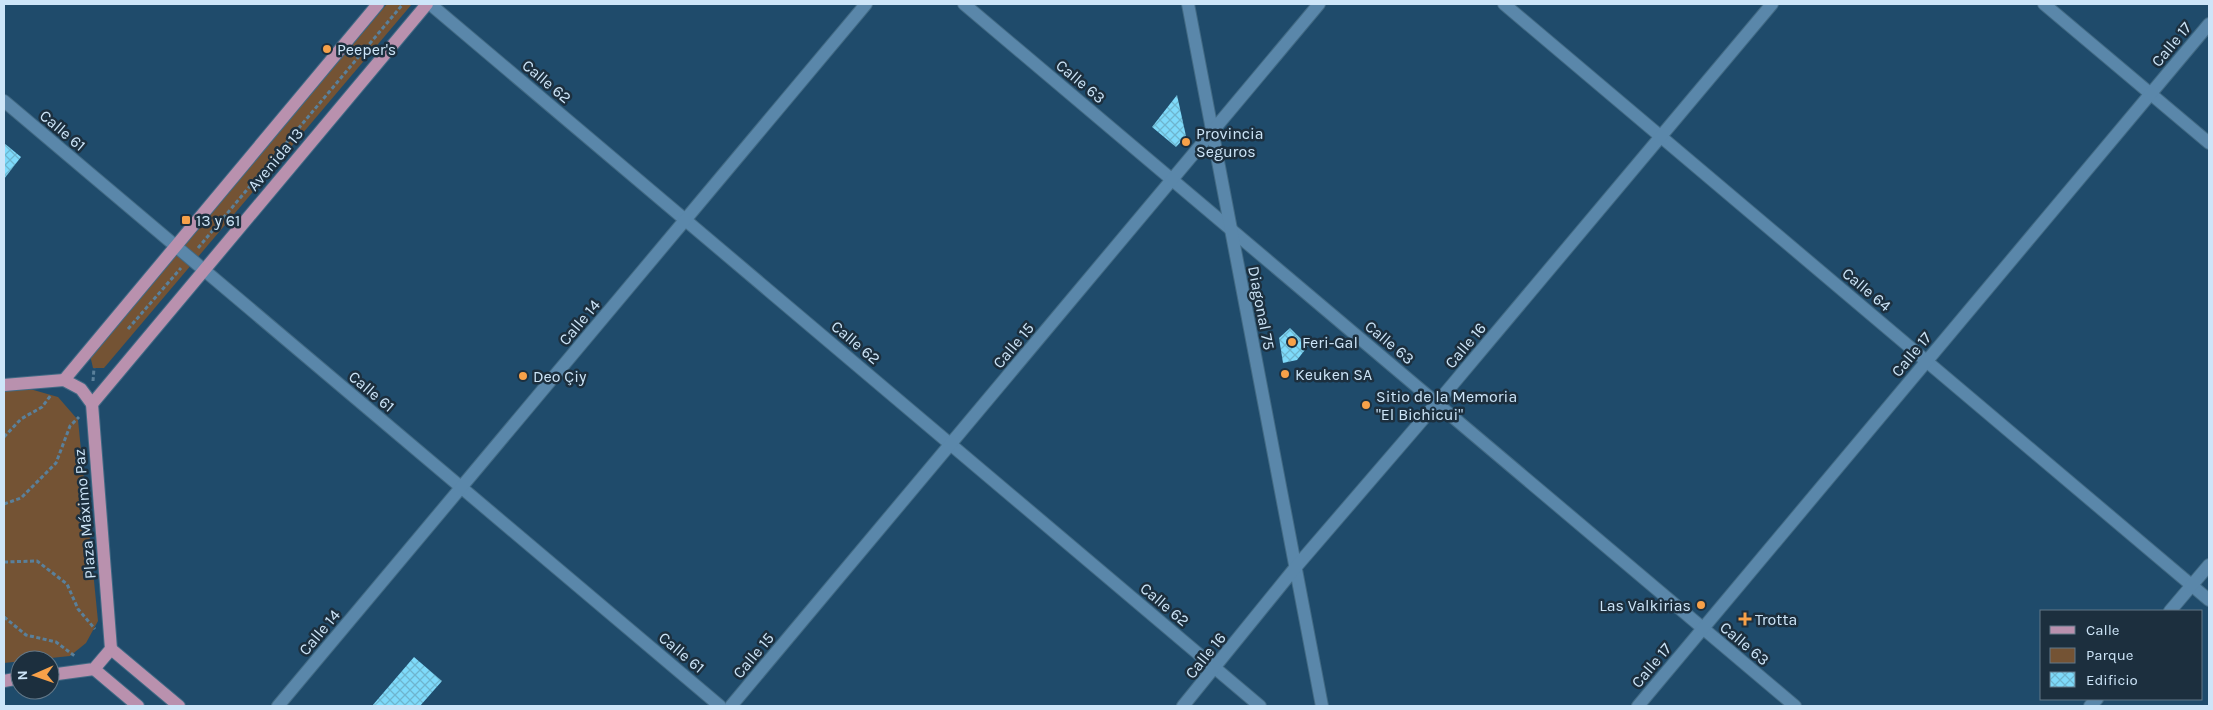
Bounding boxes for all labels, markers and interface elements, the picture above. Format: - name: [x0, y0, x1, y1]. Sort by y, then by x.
- street label: Calle 17: [2147, 18, 2196, 71]
- place label: Peeper's: [337, 40, 396, 59]
- marker: Peeper's: [321, 43, 333, 55]
- street label: Calle 62: [518, 55, 575, 107]
- street label: Calle 63: [1052, 55, 1109, 107]
- street label: Calle 61: [36, 106, 89, 155]
- street label: Avenida 13: [244, 124, 307, 195]
- place label: Provincia Seguros: [1196, 124, 1264, 161]
- marker: Provincia Seguros: [1180, 136, 1192, 148]
- place label: 13 y 61: [196, 211, 240, 230]
- marker: 13 y 61: [180, 214, 192, 226]
- street label: Diagonal 75: [1244, 264, 1279, 352]
- street label: Calle 64: [1838, 264, 1895, 315]
- street label: Calle 14: [555, 296, 604, 349]
- street label: Calle 62: [827, 316, 884, 368]
- street label: Calle 63: [1361, 316, 1418, 368]
- street label: Calle 15: [989, 319, 1038, 372]
- street label: Calle 16: [1441, 319, 1490, 372]
- street label: Calle 17: [1887, 328, 1936, 381]
- place label: Feri-Gal: [1302, 333, 1358, 352]
- marker: Feri-Gal: [1286, 336, 1298, 348]
- place label: Keuken SA: [1295, 365, 1372, 384]
- street label: Calle 61: [345, 367, 398, 416]
- place label: Deo Çiy: [533, 367, 587, 386]
- marker: Keuken SA: [1279, 368, 1291, 380]
- marker: Deo Çiy: [517, 370, 529, 382]
- place label: Sitio de la Memoria "El Bichicui": [1376, 387, 1517, 424]
- marker: Sitio de la Memoria "El Bichicui": [1360, 399, 1372, 411]
- street label: Plaza Máximo Paz: [69, 448, 100, 580]
- street label: Calle 62: [1136, 578, 1193, 630]
- place label: Las Valkirias: [1599, 596, 1691, 615]
- marker: Las Valkirias: [1695, 599, 1707, 611]
- street label: Calle 14: [295, 606, 344, 659]
- place label: Trotta: [1755, 610, 1797, 629]
- legend: [2040, 610, 2203, 700]
- marker: Trotta: [1739, 613, 1751, 625]
- street label: Calle 63: [1716, 617, 1773, 669]
- text: Calle: [2086, 621, 2120, 639]
- street label: Calle 61: [655, 628, 708, 677]
- street label: Calle 16: [1181, 628, 1230, 682]
- street label: Calle 15: [729, 629, 778, 682]
- street label: Calle 17: [1627, 639, 1676, 692]
- text: Parque: [2086, 646, 2134, 664]
- north arrow: [10, 650, 60, 700]
- text: N: [14, 670, 31, 681]
- text: Edificio: [2086, 671, 2138, 689]

